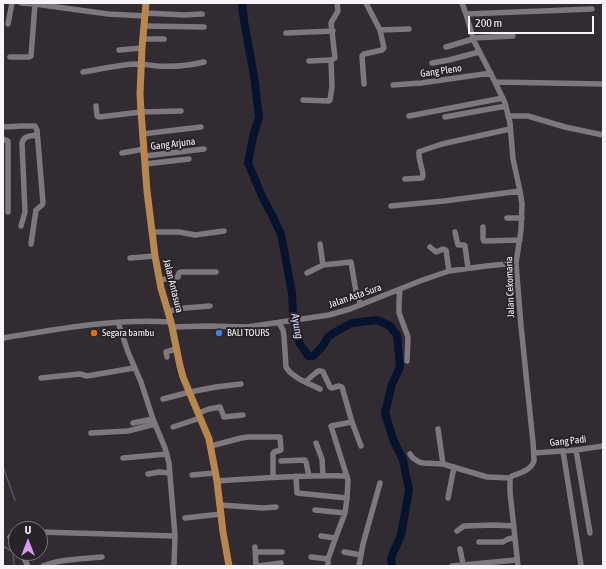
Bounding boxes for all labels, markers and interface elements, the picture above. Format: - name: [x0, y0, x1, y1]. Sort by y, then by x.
- scale bar: [470, 8, 596, 34]
- text: 200 m: [475, 16, 502, 30]
- street label: Gang Pleno: [419, 62, 463, 80]
- street label: Gang Arjuna: [150, 135, 196, 153]
- street label: Jalan Cekomaria: [503, 256, 517, 318]
- street label: Jalan Antasura: [161, 258, 185, 314]
- street label: Jalan Asta Sura: [327, 281, 383, 311]
- water label: Ayung: [288, 312, 306, 340]
- place label: Segara bambu: [102, 327, 154, 339]
- place label: BALI TOURS: [227, 327, 270, 339]
- marker: Segara bambu: [89, 328, 99, 338]
- marker: BALI TOURS: [214, 328, 224, 338]
- street label: Gang Padi: [549, 433, 587, 449]
- north arrow: [8, 521, 48, 561]
- text: U: [25, 524, 31, 536]

